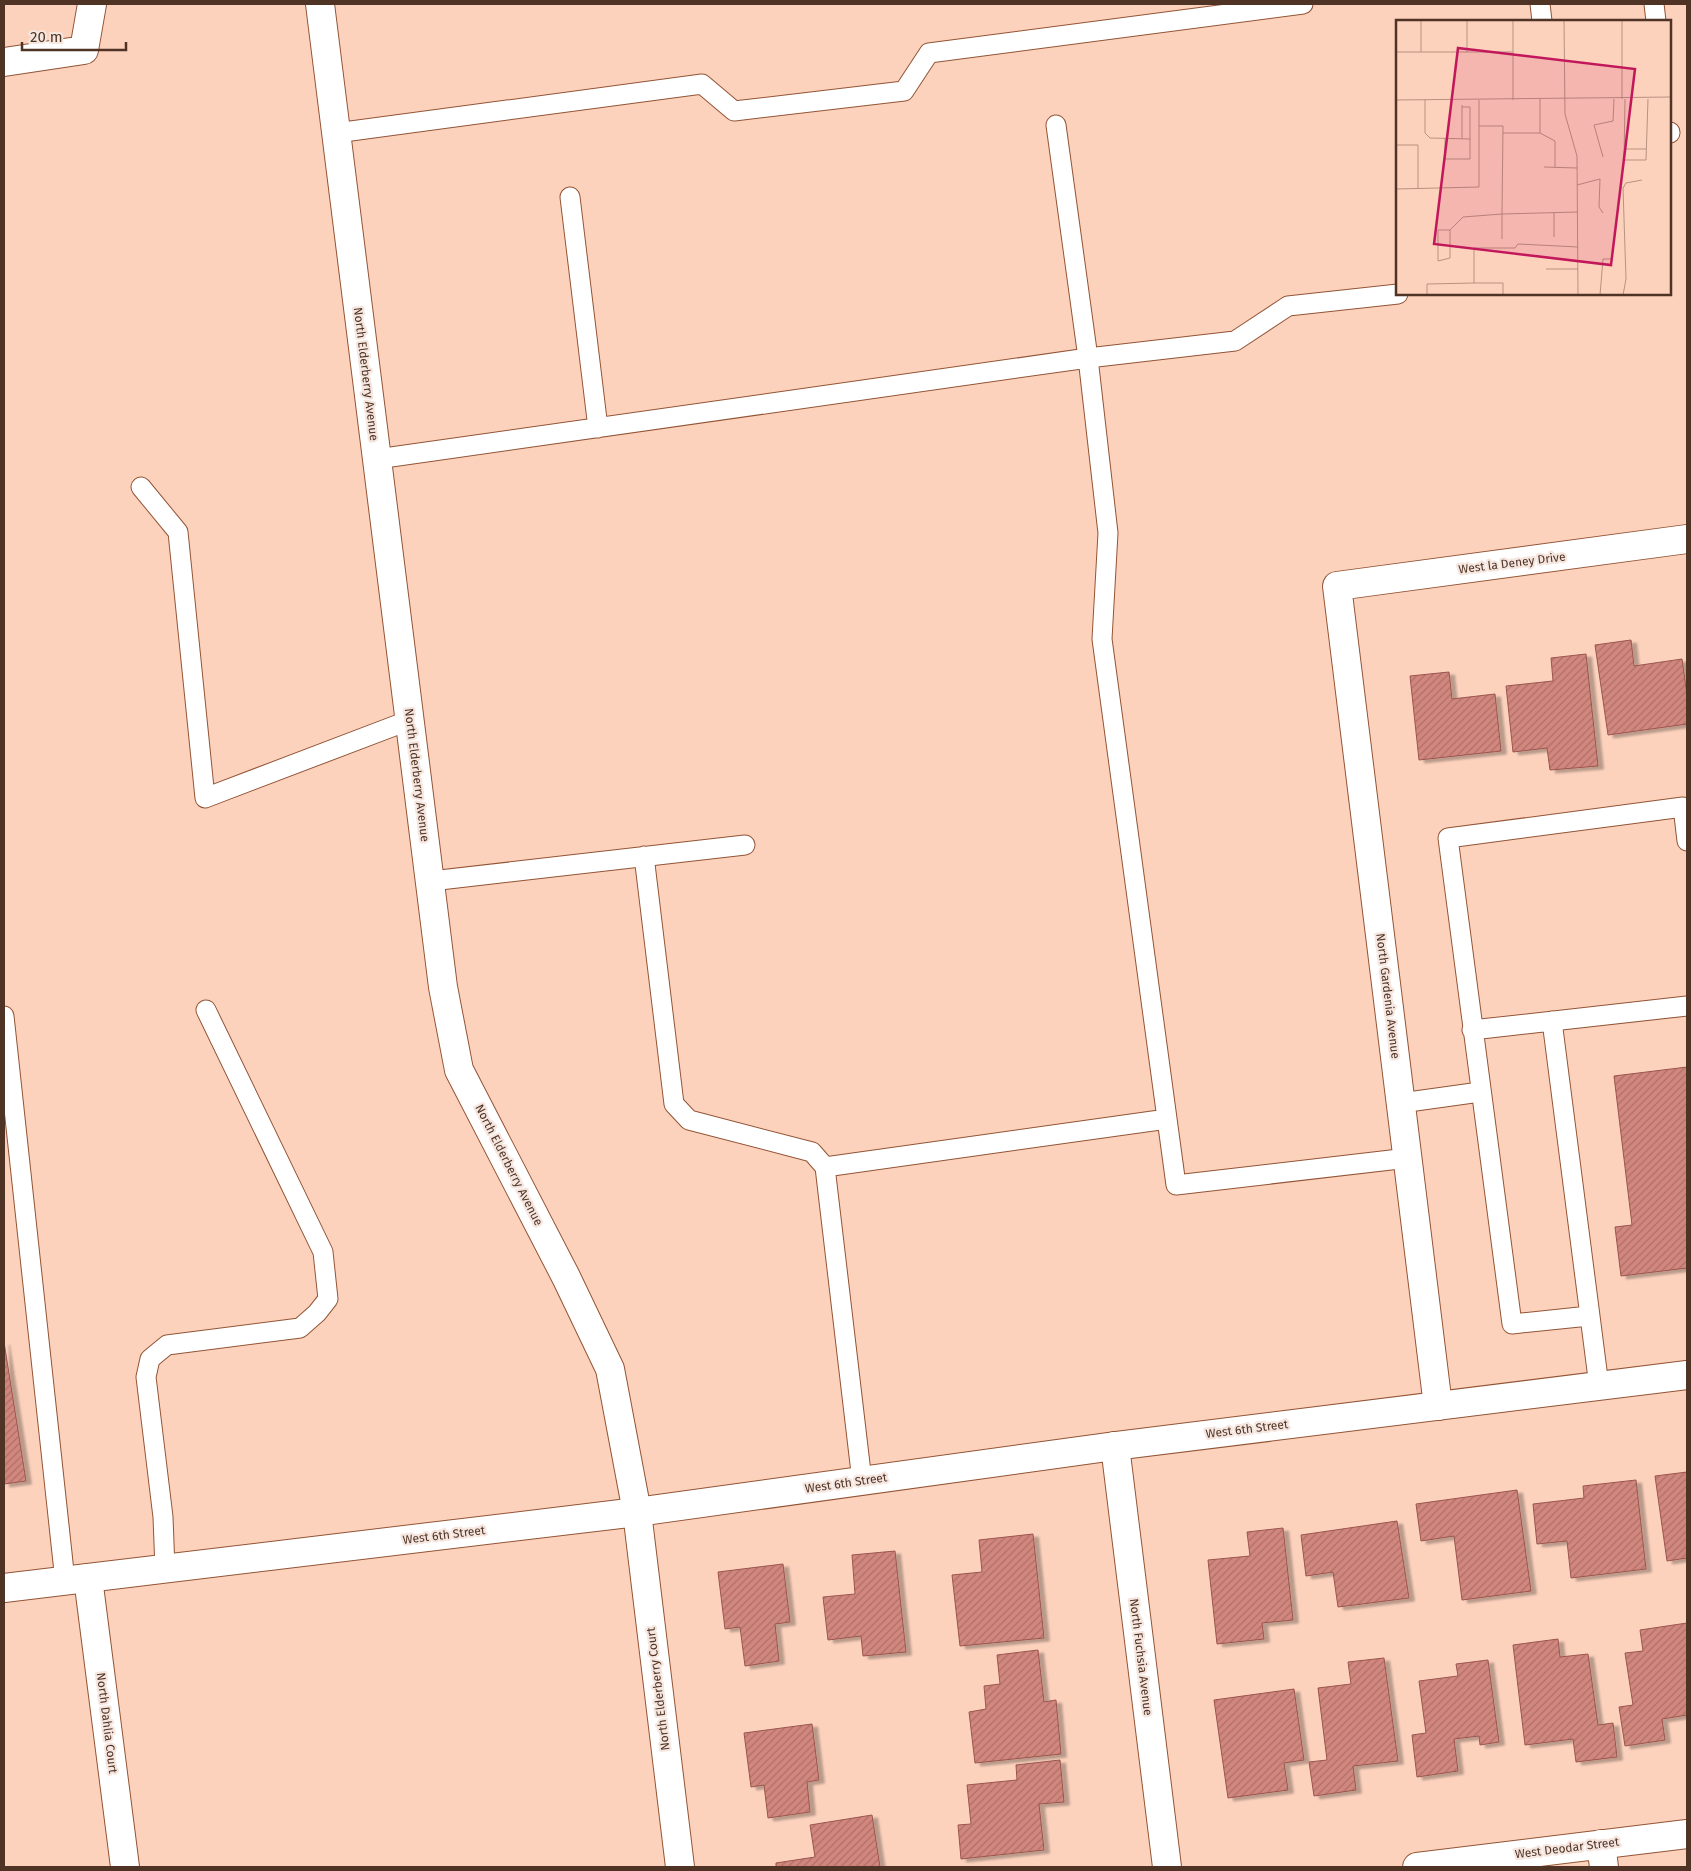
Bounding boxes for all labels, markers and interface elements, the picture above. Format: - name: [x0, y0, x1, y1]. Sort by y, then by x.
- scale bar: [22, 20, 126, 52]
- inset map: [1396, 20, 1671, 295]
- text: 20 m: [30, 28, 63, 46]
- street label: North Elderberry Avenue: [351, 306, 381, 442]
- street label: West la Deney Drive: [1458, 549, 1566, 577]
- street label: North Elderberry Avenue: [402, 707, 432, 843]
- street label: North Gardenia Avenue: [1373, 932, 1403, 1060]
- street label: North Elderberry Avenue: [472, 1102, 546, 1228]
- street label: West 6th Street: [1205, 1417, 1290, 1441]
- street label: West 6th Street: [804, 1470, 889, 1496]
- street label: West 6th Street: [402, 1523, 487, 1547]
- street label: North Fuchsia Avenue: [1127, 1598, 1155, 1716]
- street label: North Elderberry Court: [643, 1626, 673, 1751]
- street label: North Dahlia Court: [94, 1672, 120, 1775]
- street label: West Deodar Street: [1514, 1835, 1621, 1861]

